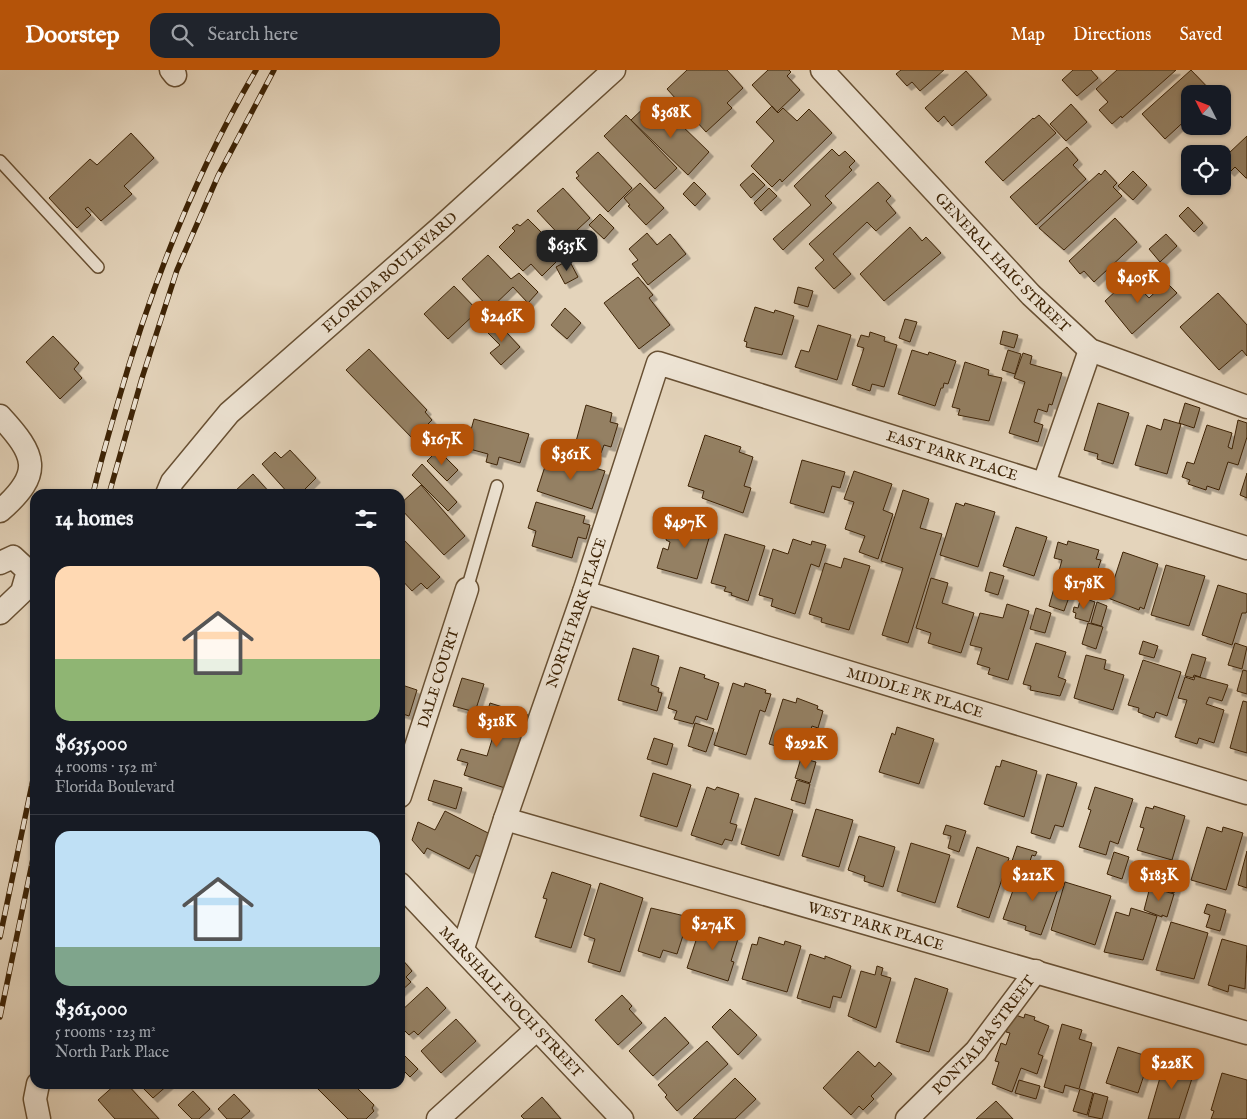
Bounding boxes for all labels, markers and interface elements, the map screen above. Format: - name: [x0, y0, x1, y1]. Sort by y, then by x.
- search box: [150, 13, 500, 58]
- text: Doorstep: [25, 20, 120, 51]
- icon: search: [168, 21, 196, 49]
- text: Search here: [208, 23, 298, 47]
- text: Map: [1011, 24, 1045, 47]
- text: Directions: [1073, 24, 1151, 47]
- text: Saved: [1179, 24, 1222, 47]
- north arrow: [1181, 85, 1231, 135]
- map controls: [1181, 85, 1231, 195]
- pin: $368K: [636, 97, 706, 139]
- text: $368K: [651, 103, 691, 123]
- button: locate: [1181, 145, 1231, 195]
- street label: GENERAL HAIG STREET: [931, 188, 1075, 337]
- street label: FLORIDA BOULEVARD: [318, 208, 461, 337]
- pin: $635K: [532, 230, 602, 272]
- text: $635K: [548, 236, 586, 256]
- pin: $405K: [1103, 262, 1173, 304]
- text: $405K: [1117, 268, 1159, 288]
- pin: $246K: [467, 300, 537, 343]
- text: $246K: [481, 307, 523, 327]
- pin: $167K: [407, 424, 477, 466]
- street label: EAST PARK PLACE: [884, 426, 1020, 485]
- text: $167K: [422, 430, 462, 450]
- pin: $361K: [536, 438, 606, 481]
- text: $361K: [551, 445, 591, 465]
- icon: filters: [352, 505, 380, 533]
- text: 14 homes: [55, 506, 133, 533]
- pin: $497K: [650, 506, 720, 549]
- text: $497K: [664, 513, 706, 533]
- street label: NORTH PARK PLACE: [542, 535, 611, 690]
- pin: $178K: [1049, 568, 1119, 610]
- text: $178K: [1064, 574, 1104, 594]
- icon: home: [173, 598, 263, 688]
- street label: DALE COURT: [413, 626, 463, 730]
- street label: MIDDLE PK PLACE: [844, 663, 986, 722]
- pin: $318K: [462, 706, 532, 748]
- text: $318K: [478, 712, 516, 732]
- pin: $292K: [771, 728, 841, 770]
- text: $635,000: [55, 731, 127, 758]
- text: $292K: [785, 734, 827, 754]
- text: 4 rooms · 152 m²: [55, 758, 157, 778]
- text: Florida Boulevard: [55, 778, 175, 798]
- pin: $212K: [998, 860, 1068, 902]
- pin: $183K: [1124, 860, 1194, 902]
- icon: home: [173, 864, 263, 954]
- text: $212K: [1012, 866, 1054, 886]
- text: $183K: [1140, 866, 1178, 886]
- street label: WEST PARK PLACE: [806, 897, 946, 955]
- pin: $274K: [678, 908, 748, 951]
- text: $274K: [691, 915, 735, 935]
- street label: MARSHALL FOCH STREET: [435, 922, 587, 1082]
- street label: PONTALBA STREET: [928, 971, 1039, 1099]
- text: $361,000: [55, 996, 128, 1023]
- text: 5 rooms · 123 m²: [55, 1023, 156, 1043]
- text: North Park Place: [55, 1043, 169, 1063]
- pin: $228K: [1137, 1048, 1207, 1090]
- text: $228K: [1151, 1054, 1193, 1074]

